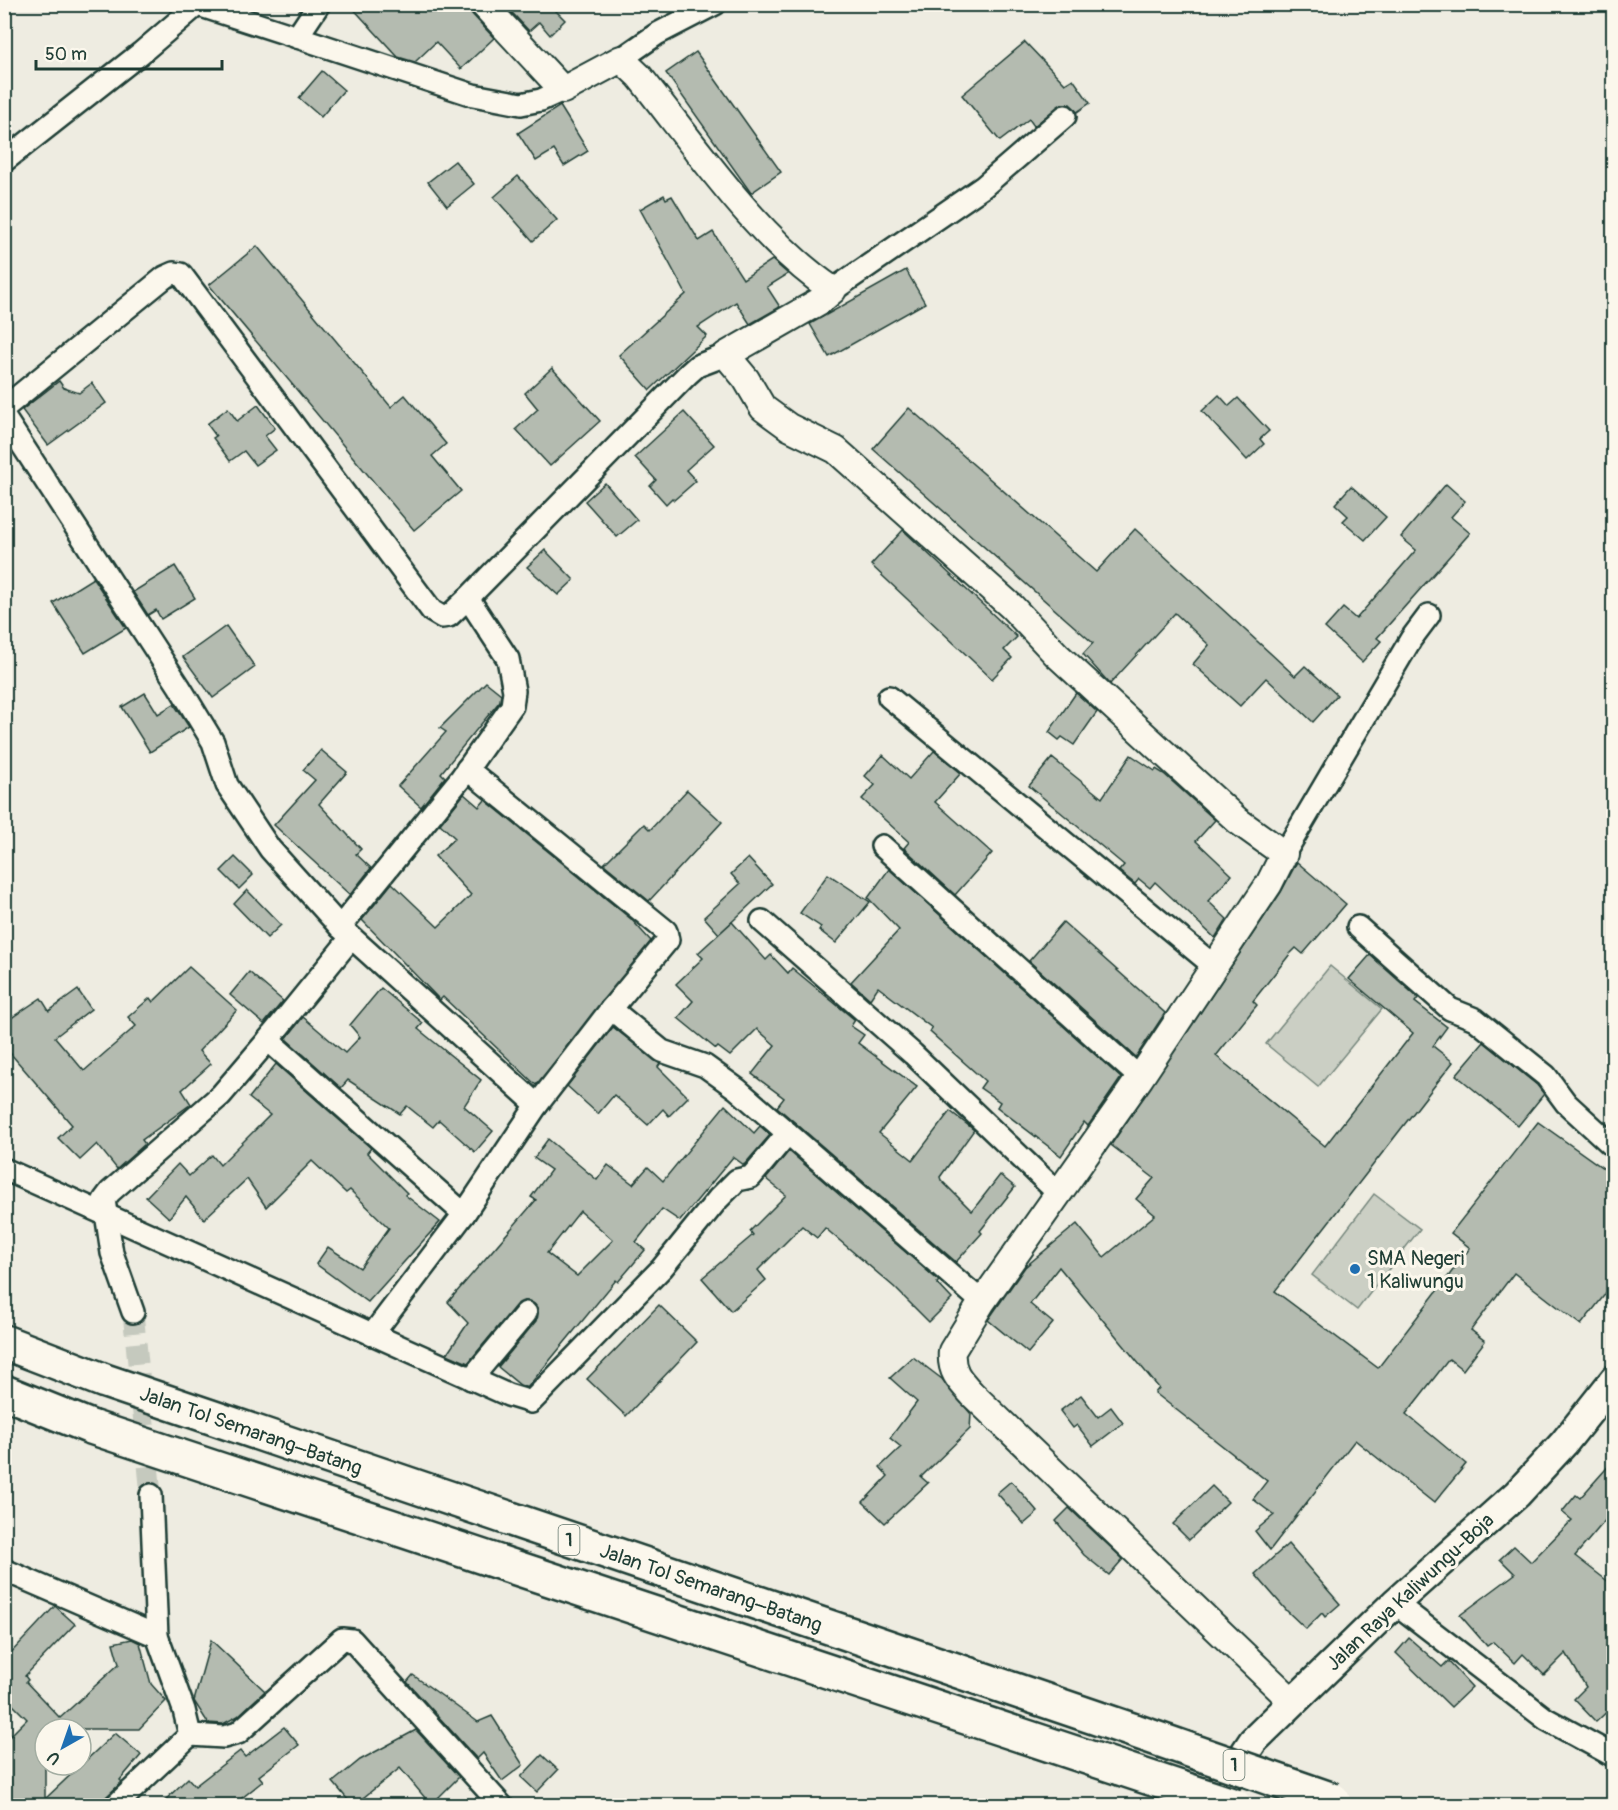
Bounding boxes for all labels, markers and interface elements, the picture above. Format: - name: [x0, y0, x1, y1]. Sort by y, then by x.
- scale bar: [36, 33, 222, 71]
- text: 50 m: [45, 43, 87, 66]
- place label: SMA Negeri 1 Kaliwungu: [1367, 1246, 1464, 1294]
- marker: SMA Negeri 1 Kaliwungu: [1348, 1262, 1362, 1276]
- street label: Jalan Tol Semarang–Batang: [136, 1381, 366, 1481]
- street label: Jalan Raya Kaliwungu-Boja: [1321, 1508, 1499, 1676]
- road number: 1: [558, 1525, 580, 1555]
- street label: Jalan Tol Semarang–Batang: [596, 1538, 826, 1638]
- north arrow: [33, 1717, 93, 1777]
- text: U: [43, 1746, 64, 1769]
- road number: 1: [1224, 1750, 1244, 1780]

